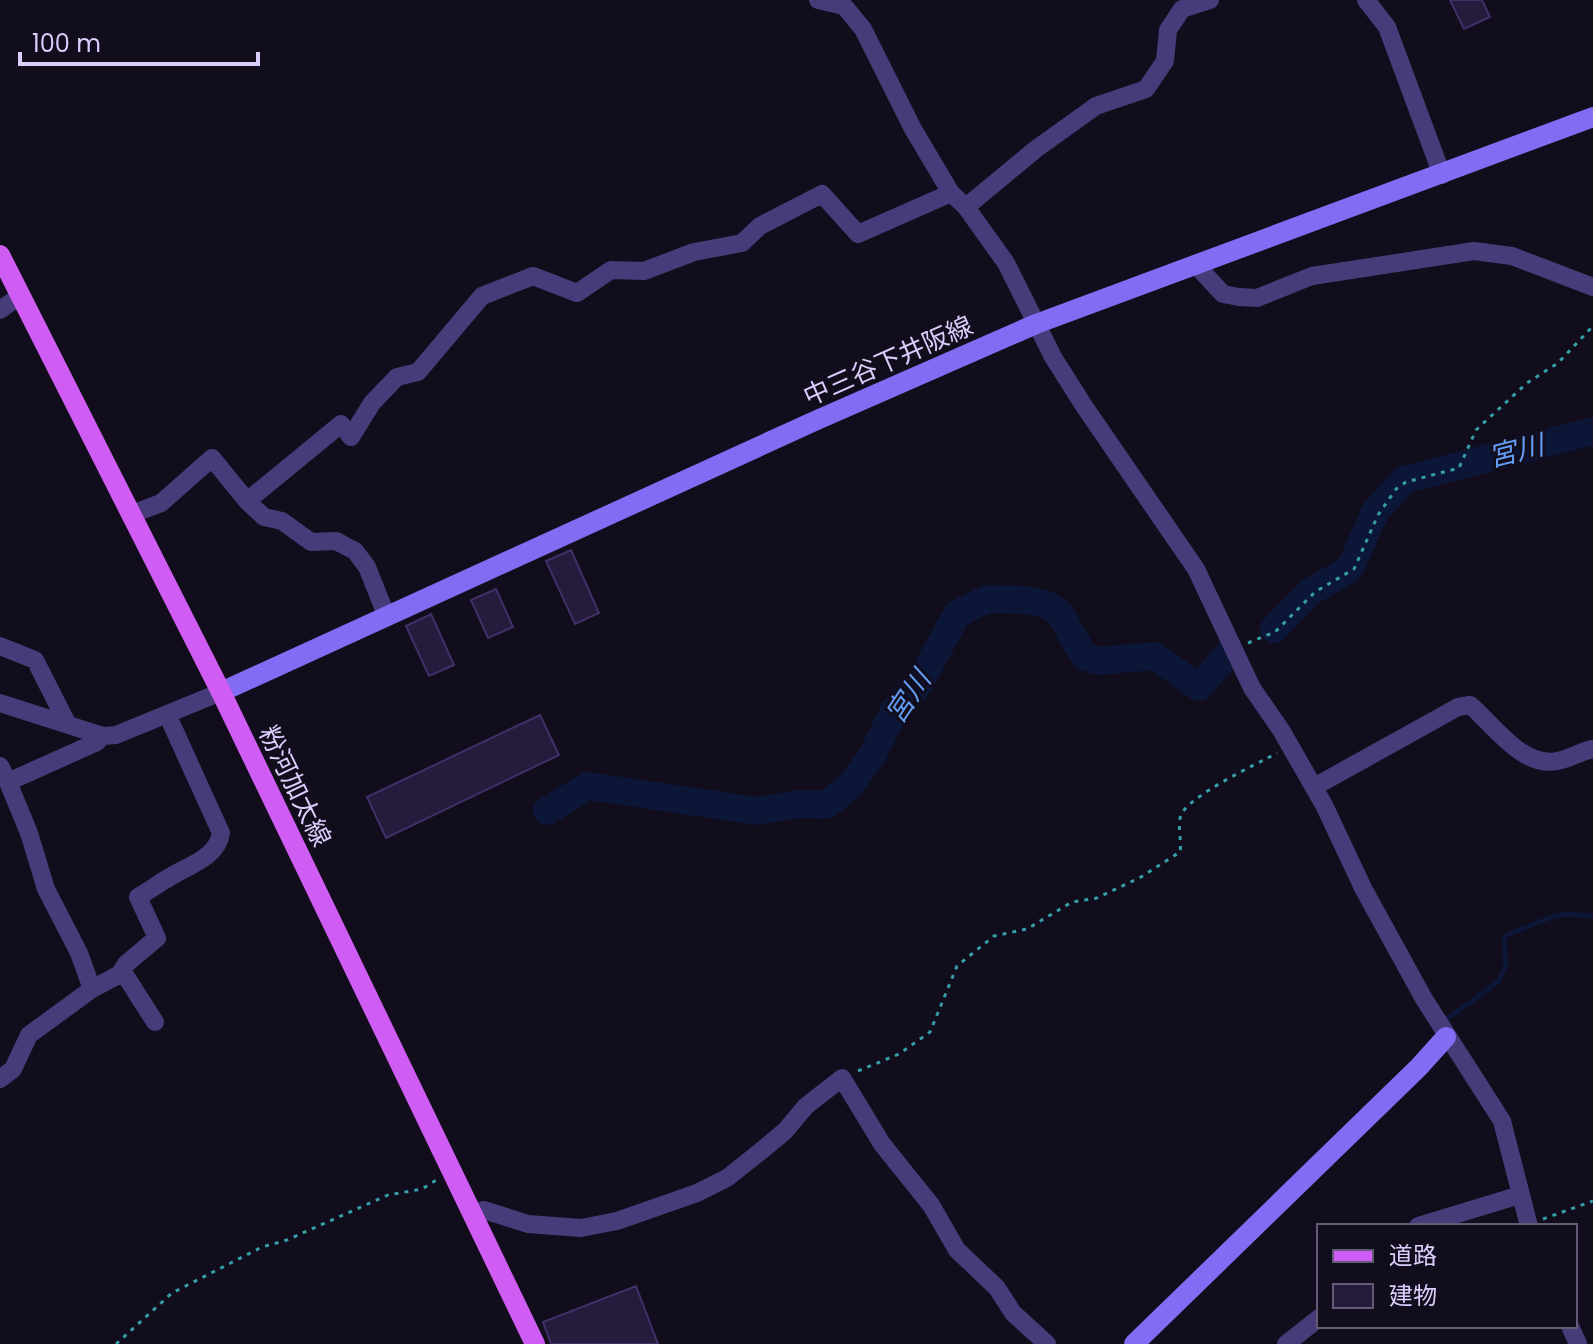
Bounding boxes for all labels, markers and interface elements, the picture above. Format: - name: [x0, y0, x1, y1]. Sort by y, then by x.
- scale bar: [20, 16, 258, 66]
- text: 100 m: [32, 27, 101, 60]
- street label: 中三谷下井阪線: [798, 308, 978, 414]
- water label: 宮川: [1484, 425, 1551, 477]
- water label: 宮川: [876, 660, 941, 731]
- street label: 粉河加太線: [250, 720, 340, 852]
- legend: [1317, 1224, 1577, 1328]
- text: 道路: [1389, 1239, 1437, 1272]
- text: 建物: [1389, 1279, 1437, 1312]

